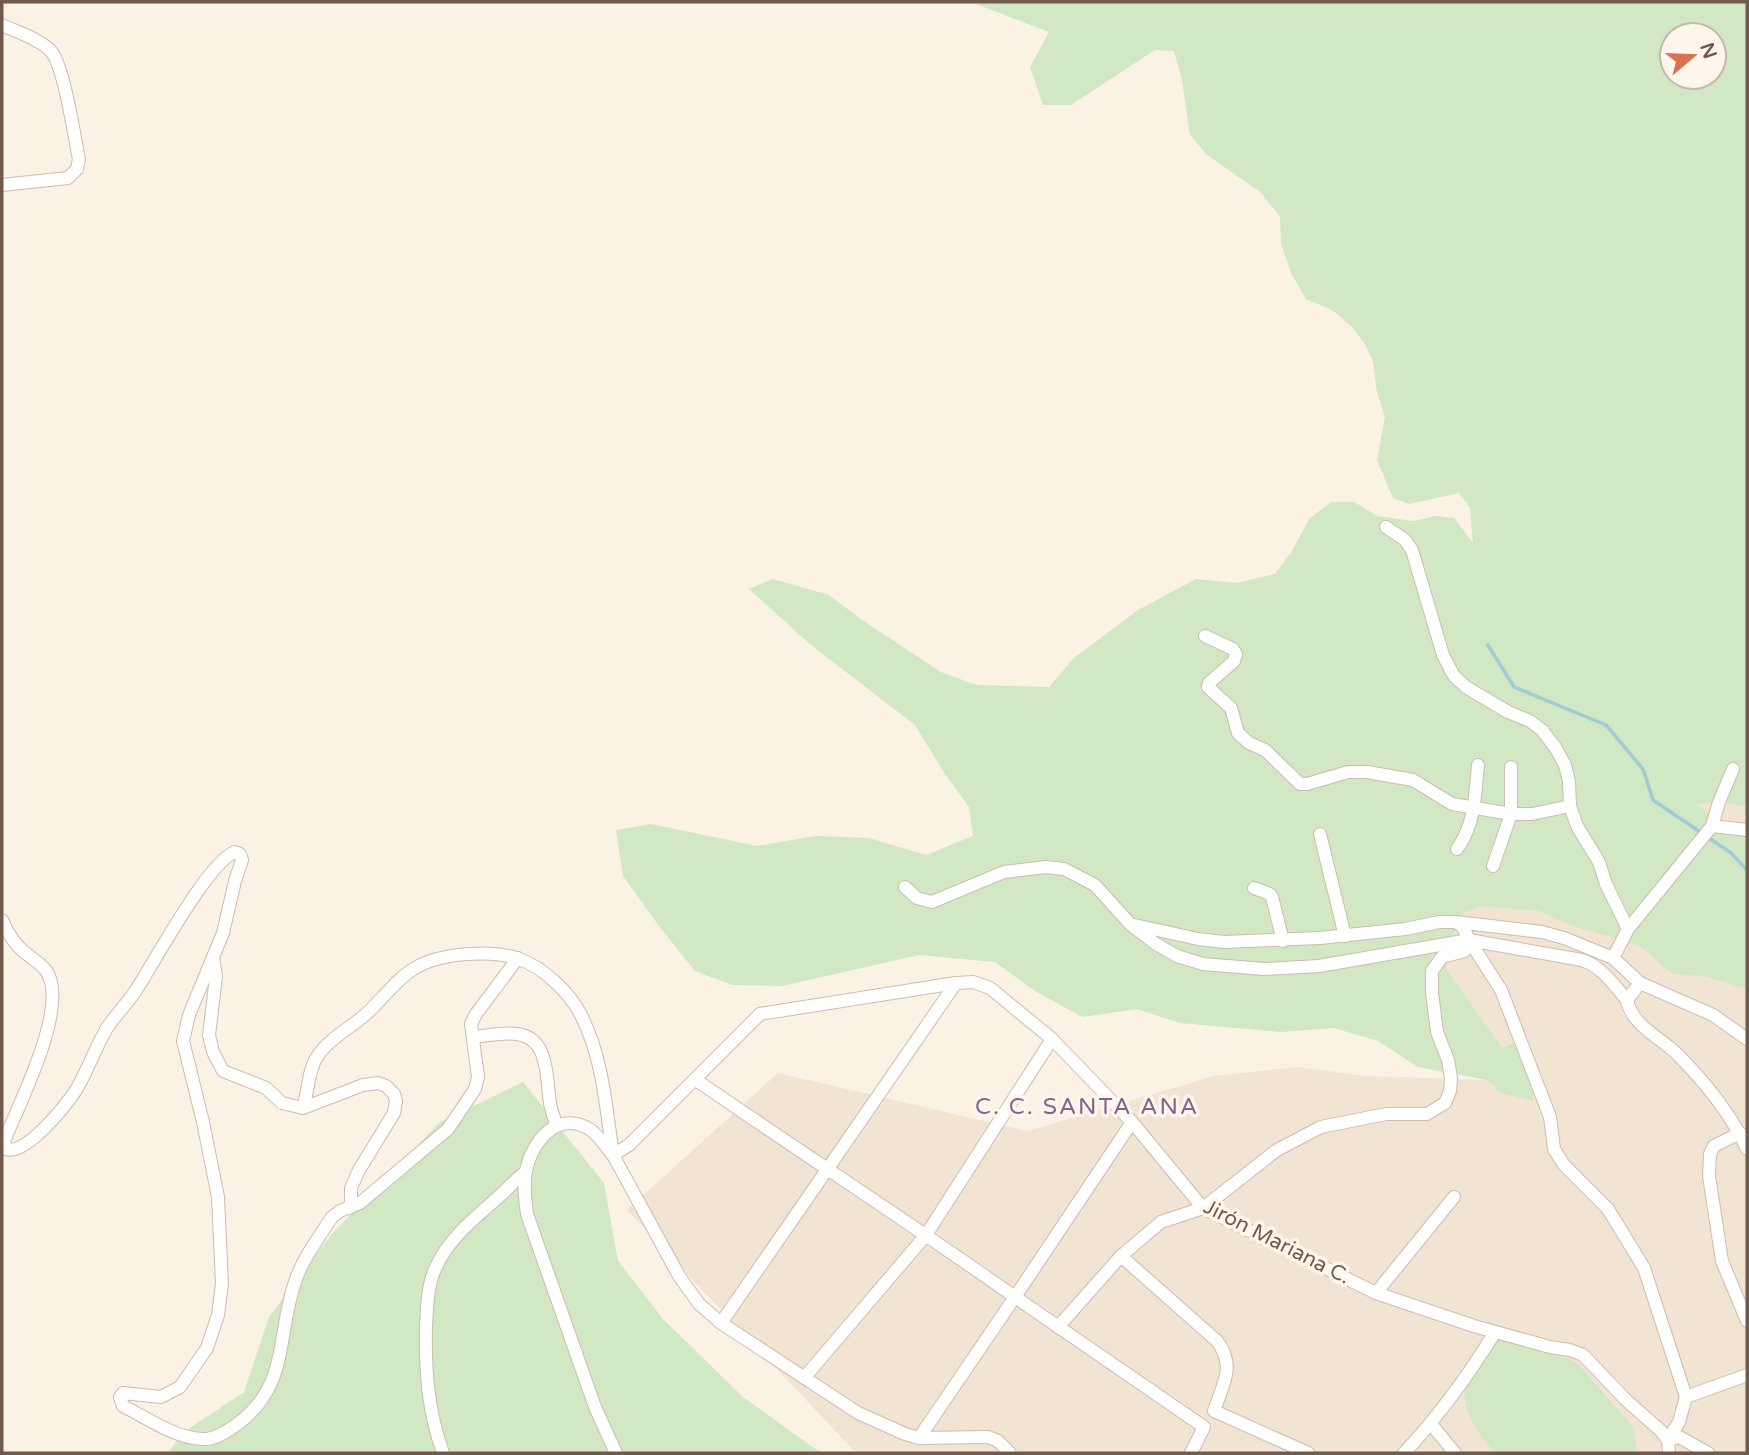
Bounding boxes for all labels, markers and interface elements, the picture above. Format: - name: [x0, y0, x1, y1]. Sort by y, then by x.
- north arrow: [1658, 21, 1728, 91]
- text: N: [1695, 40, 1721, 62]
- district label: C. C. SANTA ANA: [975, 1093, 1199, 1121]
- street label: Jirón Mariana C.: [1200, 1194, 1354, 1290]

